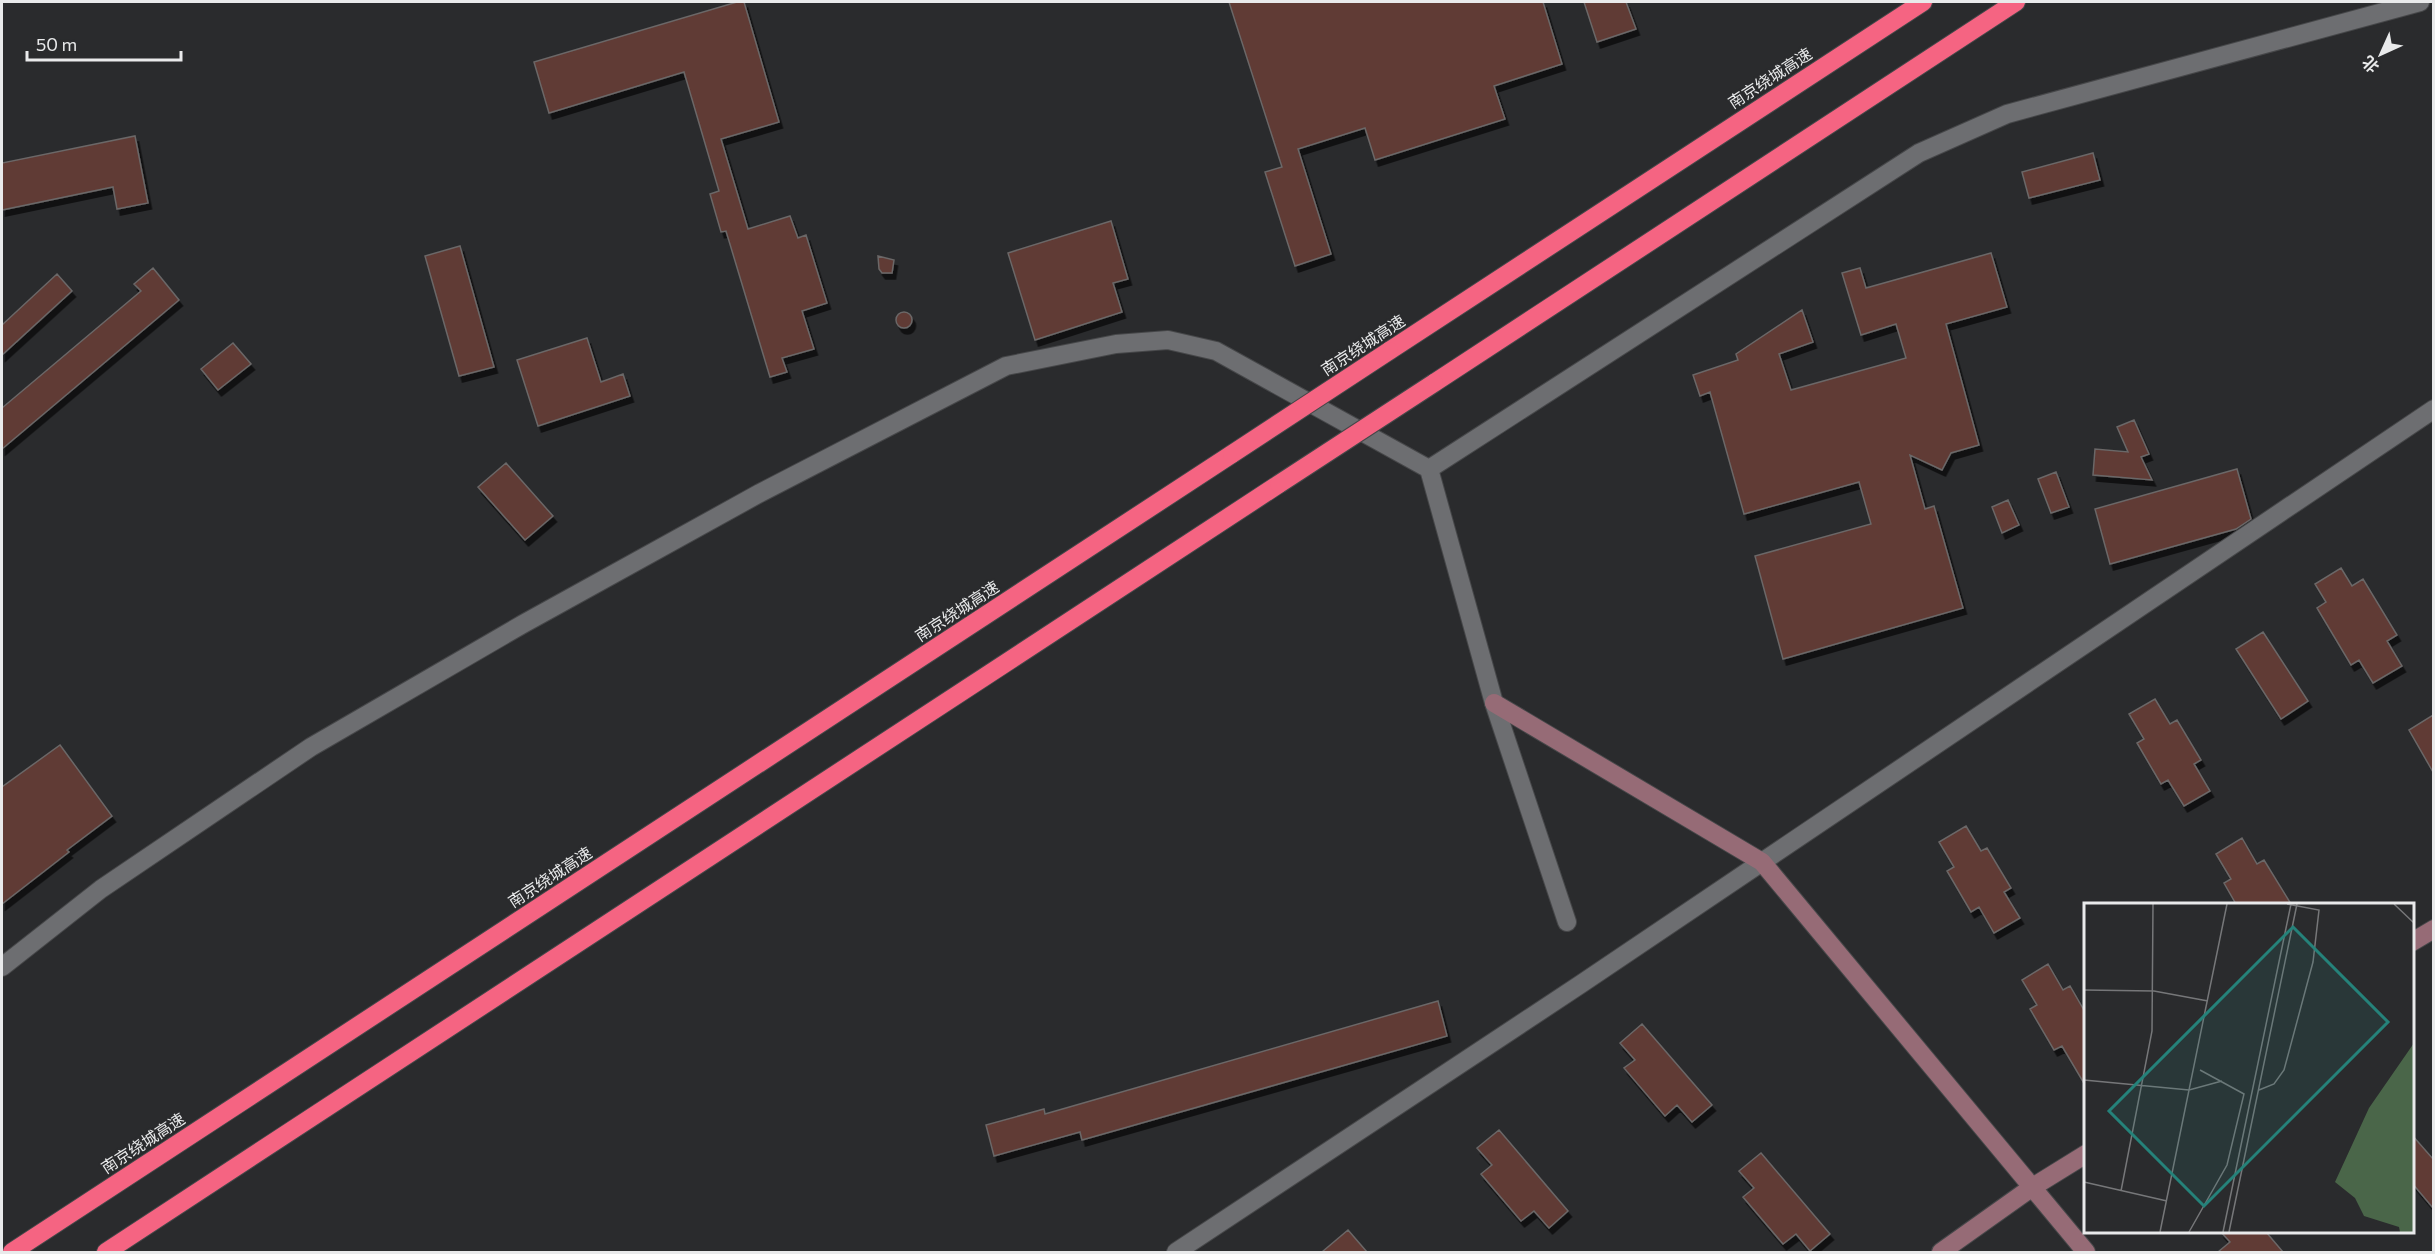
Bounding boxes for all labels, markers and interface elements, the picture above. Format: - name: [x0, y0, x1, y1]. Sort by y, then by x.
- scale bar: [27, 24, 182, 62]
- north arrow: [2351, 24, 2411, 84]
- text: 50 m: [36, 33, 77, 55]
- street label: 南京绕城高速: [1724, 43, 1815, 112]
- text: 北: [2358, 53, 2382, 77]
- street label: 南京绕城高速: [1317, 310, 1408, 379]
- street label: 南京绕城高速: [911, 576, 1002, 645]
- street label: 南京绕城高速: [504, 842, 595, 911]
- inset map: [2084, 903, 2414, 1233]
- street label: 南京绕城高速: [97, 1108, 188, 1177]

